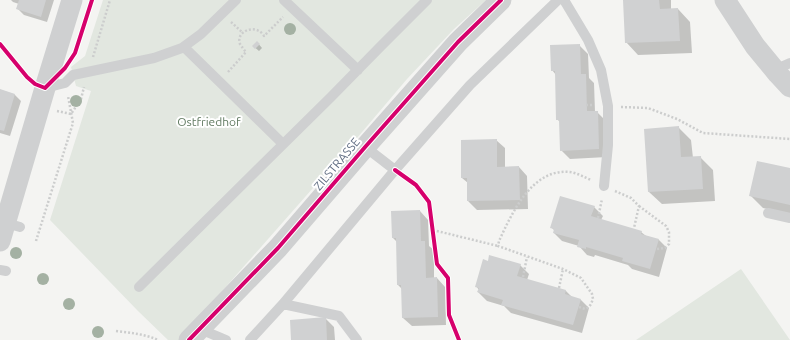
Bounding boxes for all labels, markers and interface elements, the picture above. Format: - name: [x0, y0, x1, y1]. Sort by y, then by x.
- park label: Ostfriedhof: [177, 115, 241, 128]
- street label: ZILSTRASSE: [311, 135, 362, 192]

